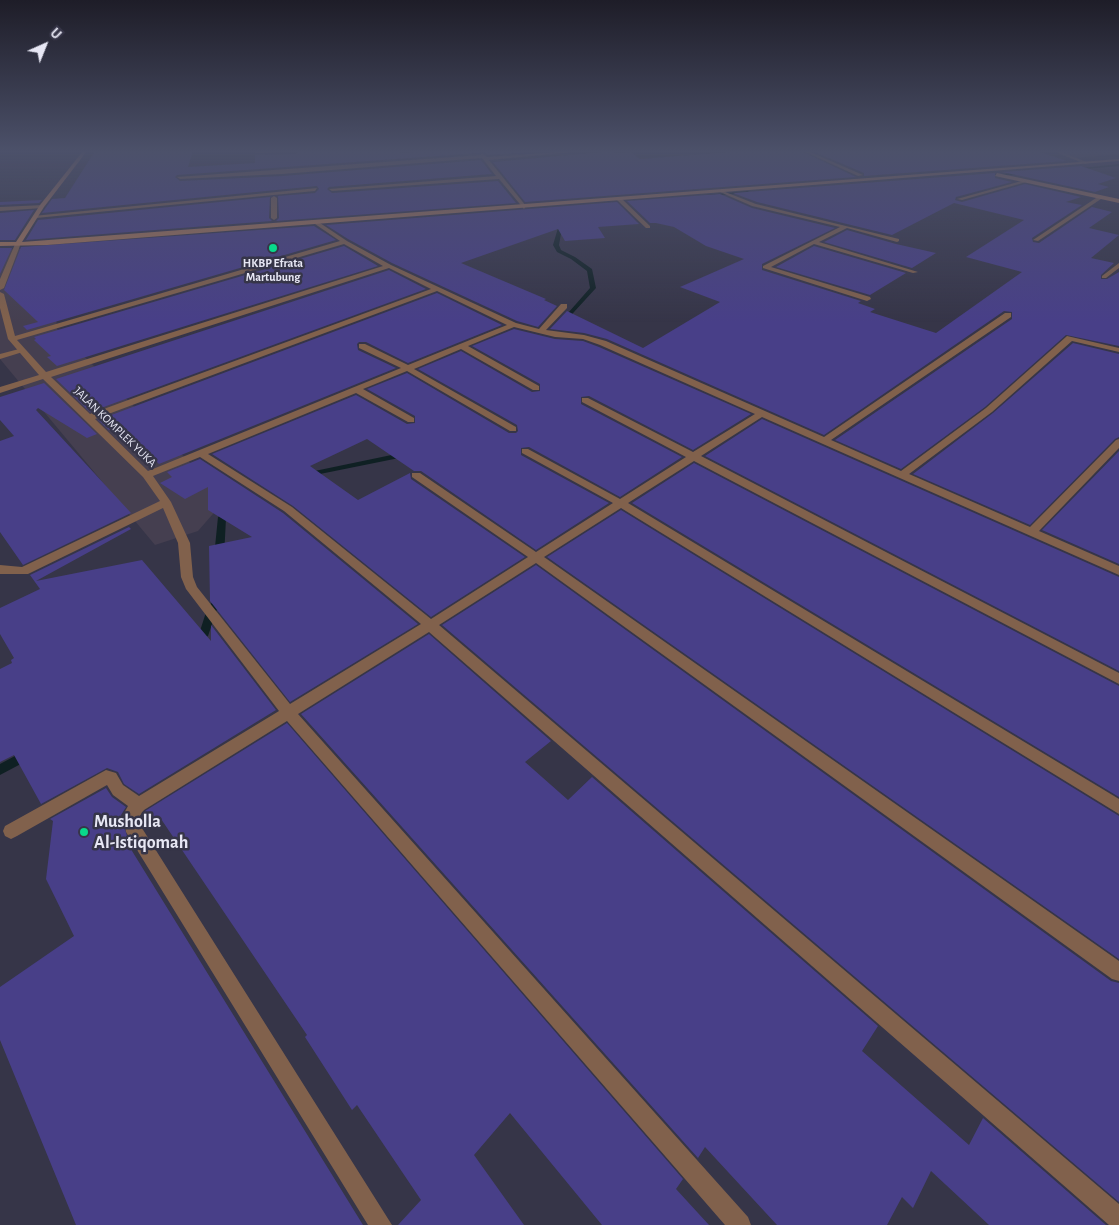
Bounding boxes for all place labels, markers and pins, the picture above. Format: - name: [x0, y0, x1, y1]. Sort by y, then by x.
- marker: HKBP Efrata Martubung: [267, 242, 279, 254]
- place label: HKBP Efrata Martubung: [243, 256, 303, 284]
- place label: Musholla Al-Istiqomah: [94, 811, 188, 854]
- marker: Musholla Al-Istiqomah: [78, 826, 90, 838]

